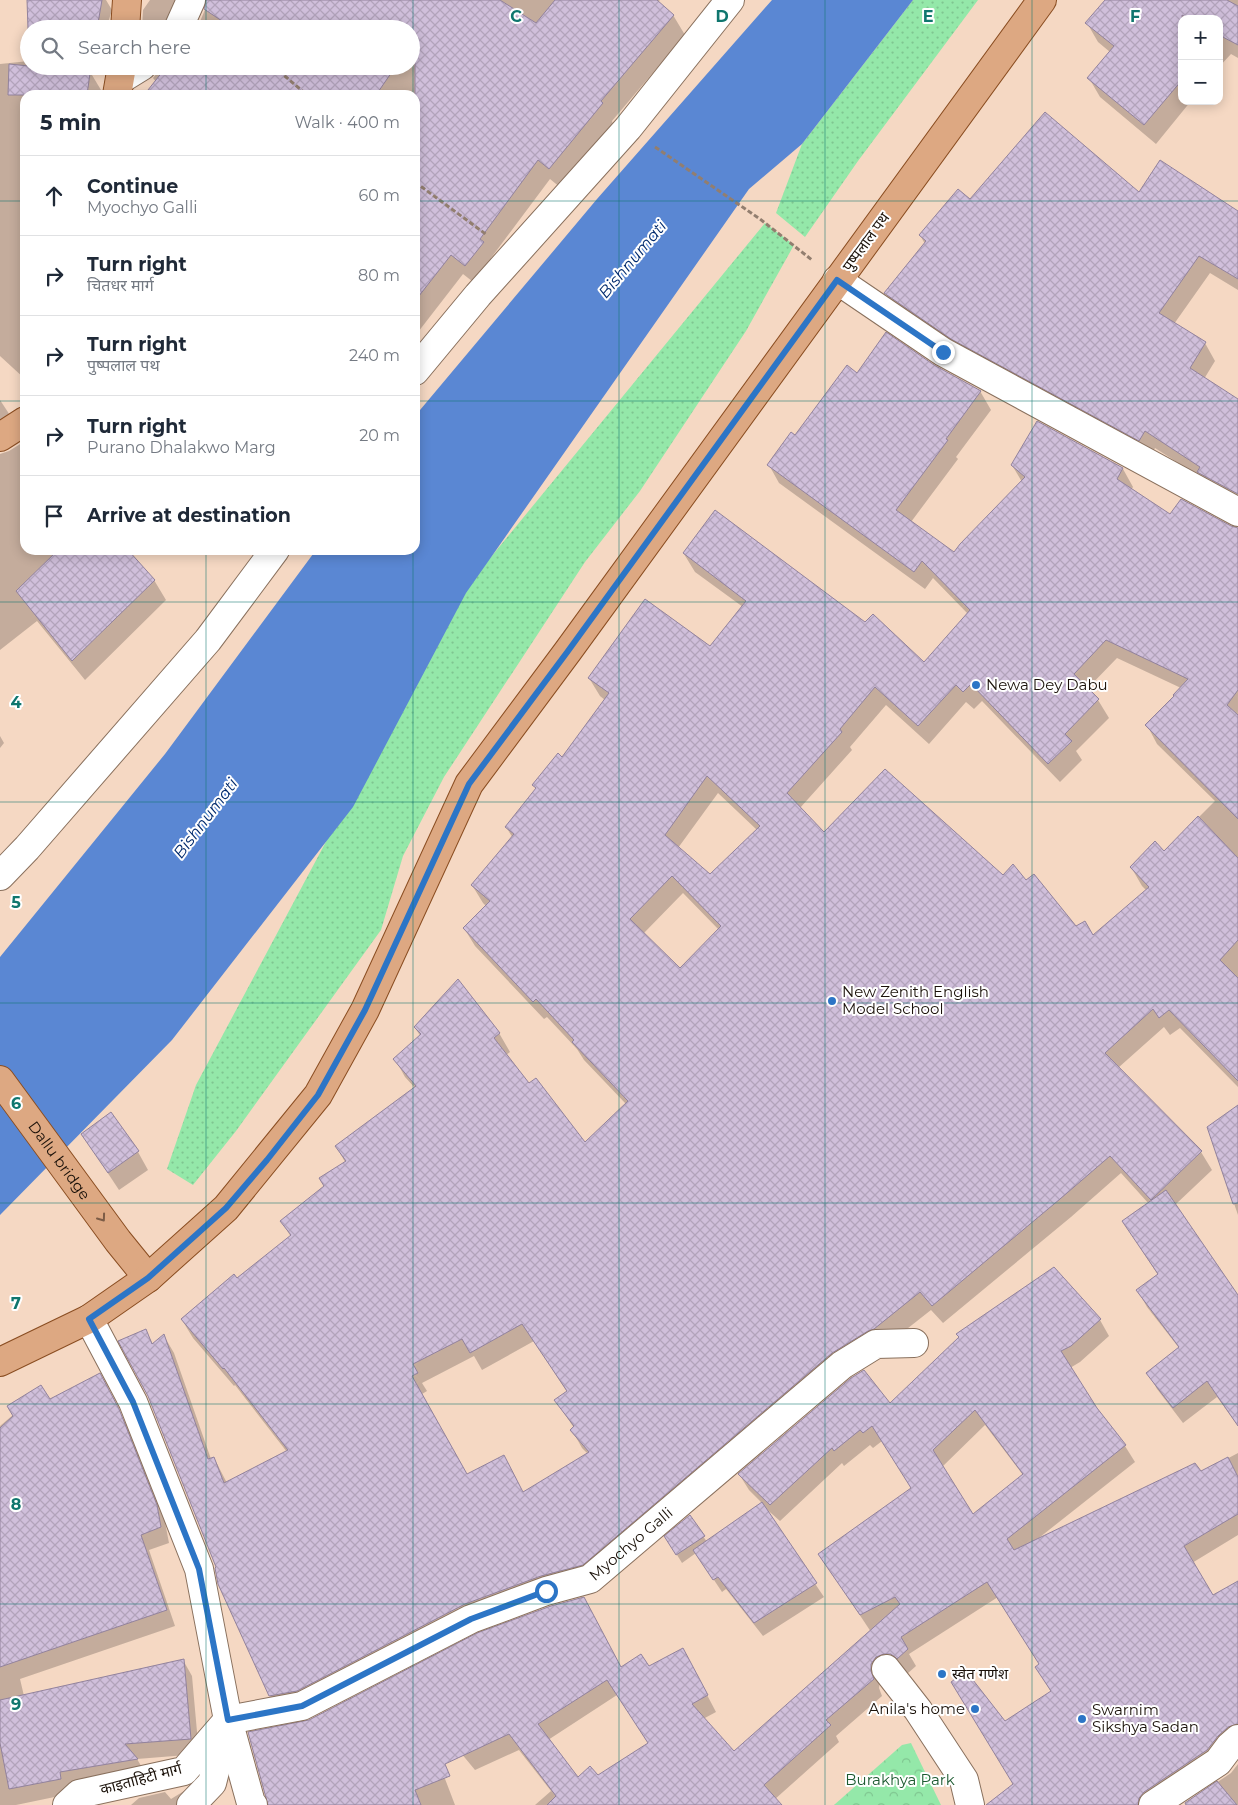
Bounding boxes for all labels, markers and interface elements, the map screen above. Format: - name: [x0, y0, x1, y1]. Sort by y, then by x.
- text: C: [510, 7, 522, 26]
- text: D: [715, 7, 729, 26]
- text: E: [923, 7, 933, 26]
- text: F: [1130, 7, 1140, 26]
- map controls: [1178, 15, 1223, 105]
- button: +: [1178, 15, 1223, 60]
- search box: [20, 20, 420, 75]
- icon: search: [38, 34, 66, 62]
- text: Search here: [78, 36, 191, 59]
- button: −: [1178, 60, 1223, 105]
- text: 5 min: [40, 110, 101, 135]
- text: Walk · 400 m: [294, 113, 400, 132]
- text: Continue: [87, 175, 178, 198]
- icon: ahead: [40, 182, 68, 210]
- text: 60 m: [358, 186, 400, 205]
- text: Myochyo Galli: [87, 198, 198, 217]
- street label: पुष्पलाल पथ: [838, 208, 894, 275]
- water label: Bishnumati: [595, 216, 671, 302]
- text: Turn right: [87, 253, 187, 276]
- icon: right: [40, 262, 68, 290]
- text: 80 m: [358, 266, 400, 285]
- text: चितधर मार्ग: [87, 276, 154, 295]
- text: Turn right: [87, 333, 187, 356]
- route end: [932, 341, 955, 364]
- icon: right: [40, 342, 68, 370]
- text: 240 m: [349, 346, 400, 365]
- text: पुष्पलाल पथ: [87, 356, 160, 375]
- text: Turn right: [87, 415, 187, 438]
- icon: right: [40, 422, 68, 450]
- text: 20 m: [359, 426, 400, 445]
- text: Purano Dhalakwo Marg: [87, 438, 276, 457]
- icon: arrive: [40, 502, 68, 530]
- text: Arrive at destination: [87, 504, 291, 527]
- place label: Newa Dey Dabu: [986, 675, 1108, 694]
- marker: Newa Dey Dabu: [970, 679, 982, 691]
- text: 4: [10, 693, 22, 712]
- water label: Bishnumati: [169, 774, 242, 862]
- text: 5: [11, 893, 21, 912]
- place label: New Zenith English Model School: [842, 982, 989, 1018]
- marker: New Zenith English Model School: [826, 995, 838, 1007]
- text: 6: [11, 1094, 21, 1113]
- street label: Dallu bridge: [24, 1117, 95, 1203]
- one-way arrow: [96, 1212, 104, 1221]
- text: 7: [11, 1294, 21, 1313]
- text: 8: [11, 1495, 21, 1514]
- street label: Myochyo Galli: [585, 1503, 676, 1585]
- route start: [535, 1580, 558, 1603]
- place label: स्वेत गणेश: [952, 1664, 1009, 1683]
- marker: स्वेत गणेश: [936, 1668, 948, 1680]
- text: 9: [11, 1695, 21, 1714]
- place label: Anila's home: [868, 1699, 965, 1718]
- place label: Swarnim Sikshya Sadan: [1092, 1700, 1199, 1736]
- marker: Anila's home: [969, 1703, 981, 1715]
- marker: Swarnim Sikshya Sadan: [1076, 1713, 1088, 1725]
- street label: काइताहिटी मार्ग: [98, 1758, 185, 1799]
- park label: Burakhya Park: [845, 1770, 955, 1789]

